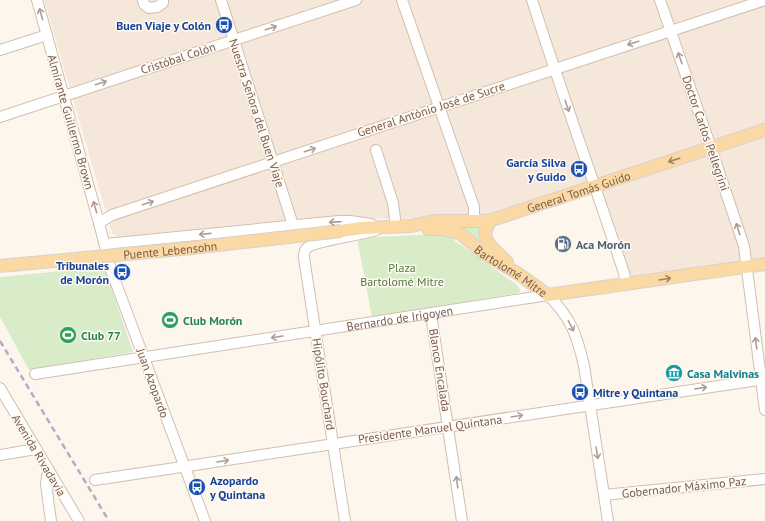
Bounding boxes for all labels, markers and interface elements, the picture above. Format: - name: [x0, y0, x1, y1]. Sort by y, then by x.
- one-way arrow: [37, 8, 44, 21]
- bus stop icon: Buen Viaje y Colón: [214, 15, 234, 35]
- place label: Buen Viaje y Colón: [116, 18, 211, 33]
- one-way arrow: [265, 23, 277, 31]
- street label: Nuestra Señora del Buen Viaje: [226, 37, 288, 189]
- street label: Cristóbal Colón: [139, 39, 217, 77]
- one-way arrow: [627, 40, 640, 47]
- street label: Almirante Guillermo Brown: [45, 53, 97, 191]
- one-way arrow: [675, 53, 683, 65]
- street label: Doctor Carlos Pellegrini: [679, 73, 733, 193]
- street label: General António José de Sucre: [355, 78, 507, 140]
- one-way arrow: [94, 79, 107, 86]
- one-way arrow: [564, 99, 571, 112]
- one-way arrow: [304, 145, 316, 153]
- place label: García Silva y Guido: [506, 155, 567, 184]
- one-way arrow: [668, 157, 681, 164]
- bus stop icon: García Silva y Guido: [569, 159, 589, 179]
- street label: General Tomás Guido: [525, 167, 632, 216]
- one-way arrow: [141, 199, 154, 206]
- one-way arrow: [91, 200, 98, 213]
- one-way arrow: [329, 218, 342, 225]
- one-way arrow: [734, 223, 741, 236]
- one-way arrow: [199, 231, 212, 238]
- fuel station icon: Aca Morón: [553, 234, 573, 254]
- place label: Aca Morón: [576, 237, 630, 252]
- street label: Puente Lebensohn: [123, 238, 218, 262]
- street label: Bartolomé Mitre: [472, 242, 550, 300]
- place label: Tribunales de Morón: [56, 258, 109, 287]
- park label: Plaza Bartolomé Mitre: [360, 260, 444, 289]
- bus stop icon: Tribunales de Morón: [112, 262, 132, 282]
- one-way arrow: [658, 275, 671, 283]
- street label: Bernardo de Irigoyen: [345, 302, 454, 333]
- sports icon: Club Morón: [160, 310, 180, 330]
- place label: Club Morón: [183, 313, 242, 328]
- one-way arrow: [568, 320, 576, 332]
- sports icon: Club 77: [58, 325, 78, 345]
- street label: Blanco Encalada: [426, 327, 454, 413]
- place label: Club 77: [81, 328, 121, 343]
- one-way arrow: [271, 333, 284, 341]
- street label: Hipólito Bouchard: [309, 337, 339, 431]
- one-way arrow: [752, 337, 760, 350]
- street label: Juan Azopardo: [133, 345, 173, 420]
- museum icon: Casa Malvinas: [664, 363, 684, 383]
- place label: Casa Malvinas: [687, 366, 759, 381]
- bus stop icon: Mitre y Quintana: [570, 382, 590, 402]
- one-way arrow: [694, 384, 707, 392]
- place label: Mitre y Quintana: [593, 385, 678, 400]
- street label: Avenida Rivadavia: [9, 411, 69, 499]
- street label: Presidente Manuel Quintana: [357, 411, 503, 447]
- one-way arrow: [510, 412, 523, 420]
- one-way arrow: [593, 446, 601, 459]
- one-way arrow: [216, 456, 229, 464]
- place label: Azopardo y Quintana: [209, 473, 265, 502]
- street label: Gobernador Máximo Paz: [621, 473, 747, 501]
- one-way arrow: [453, 476, 461, 489]
- bus stop icon: Azopardo y Quintana: [187, 477, 207, 497]

